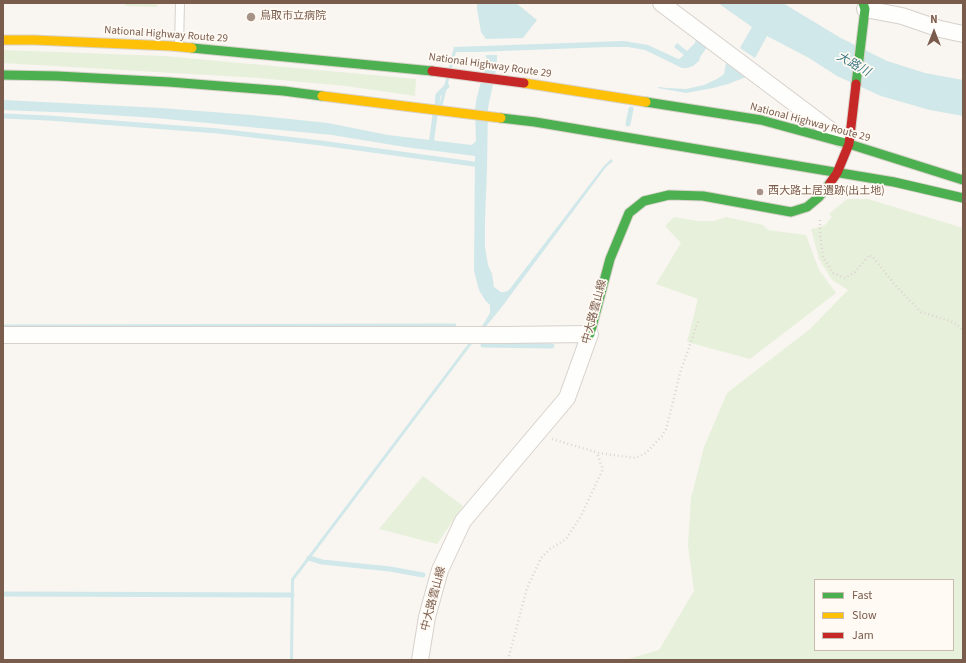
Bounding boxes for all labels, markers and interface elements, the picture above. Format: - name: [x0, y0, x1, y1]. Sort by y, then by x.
- place label: 鳥取市立病院: [260, 10, 326, 24]
- marker: 鳥取市立病院: [245, 11, 257, 23]
- north arrow: [914, 12, 954, 52]
- text: N: [930, 12, 938, 27]
- street label: National Highway Route 29: [104, 24, 228, 46]
- water label: 大路川: [834, 50, 872, 80]
- street label: National Highway Route 29: [428, 51, 552, 81]
- street label: National Highway Route 29: [749, 101, 871, 145]
- place label: 西大路土居遺跡(出土地): [768, 185, 885, 199]
- marker: 西大路土居遺跡(出土地): [755, 187, 765, 197]
- street label: 中大路雲山線: [580, 278, 610, 346]
- street label: 中大路雲山線: [419, 565, 449, 633]
- legend: [814, 579, 954, 651]
- text: Fast: [852, 587, 872, 604]
- text: Slow: [852, 607, 877, 624]
- text: Jam: [852, 627, 874, 644]

